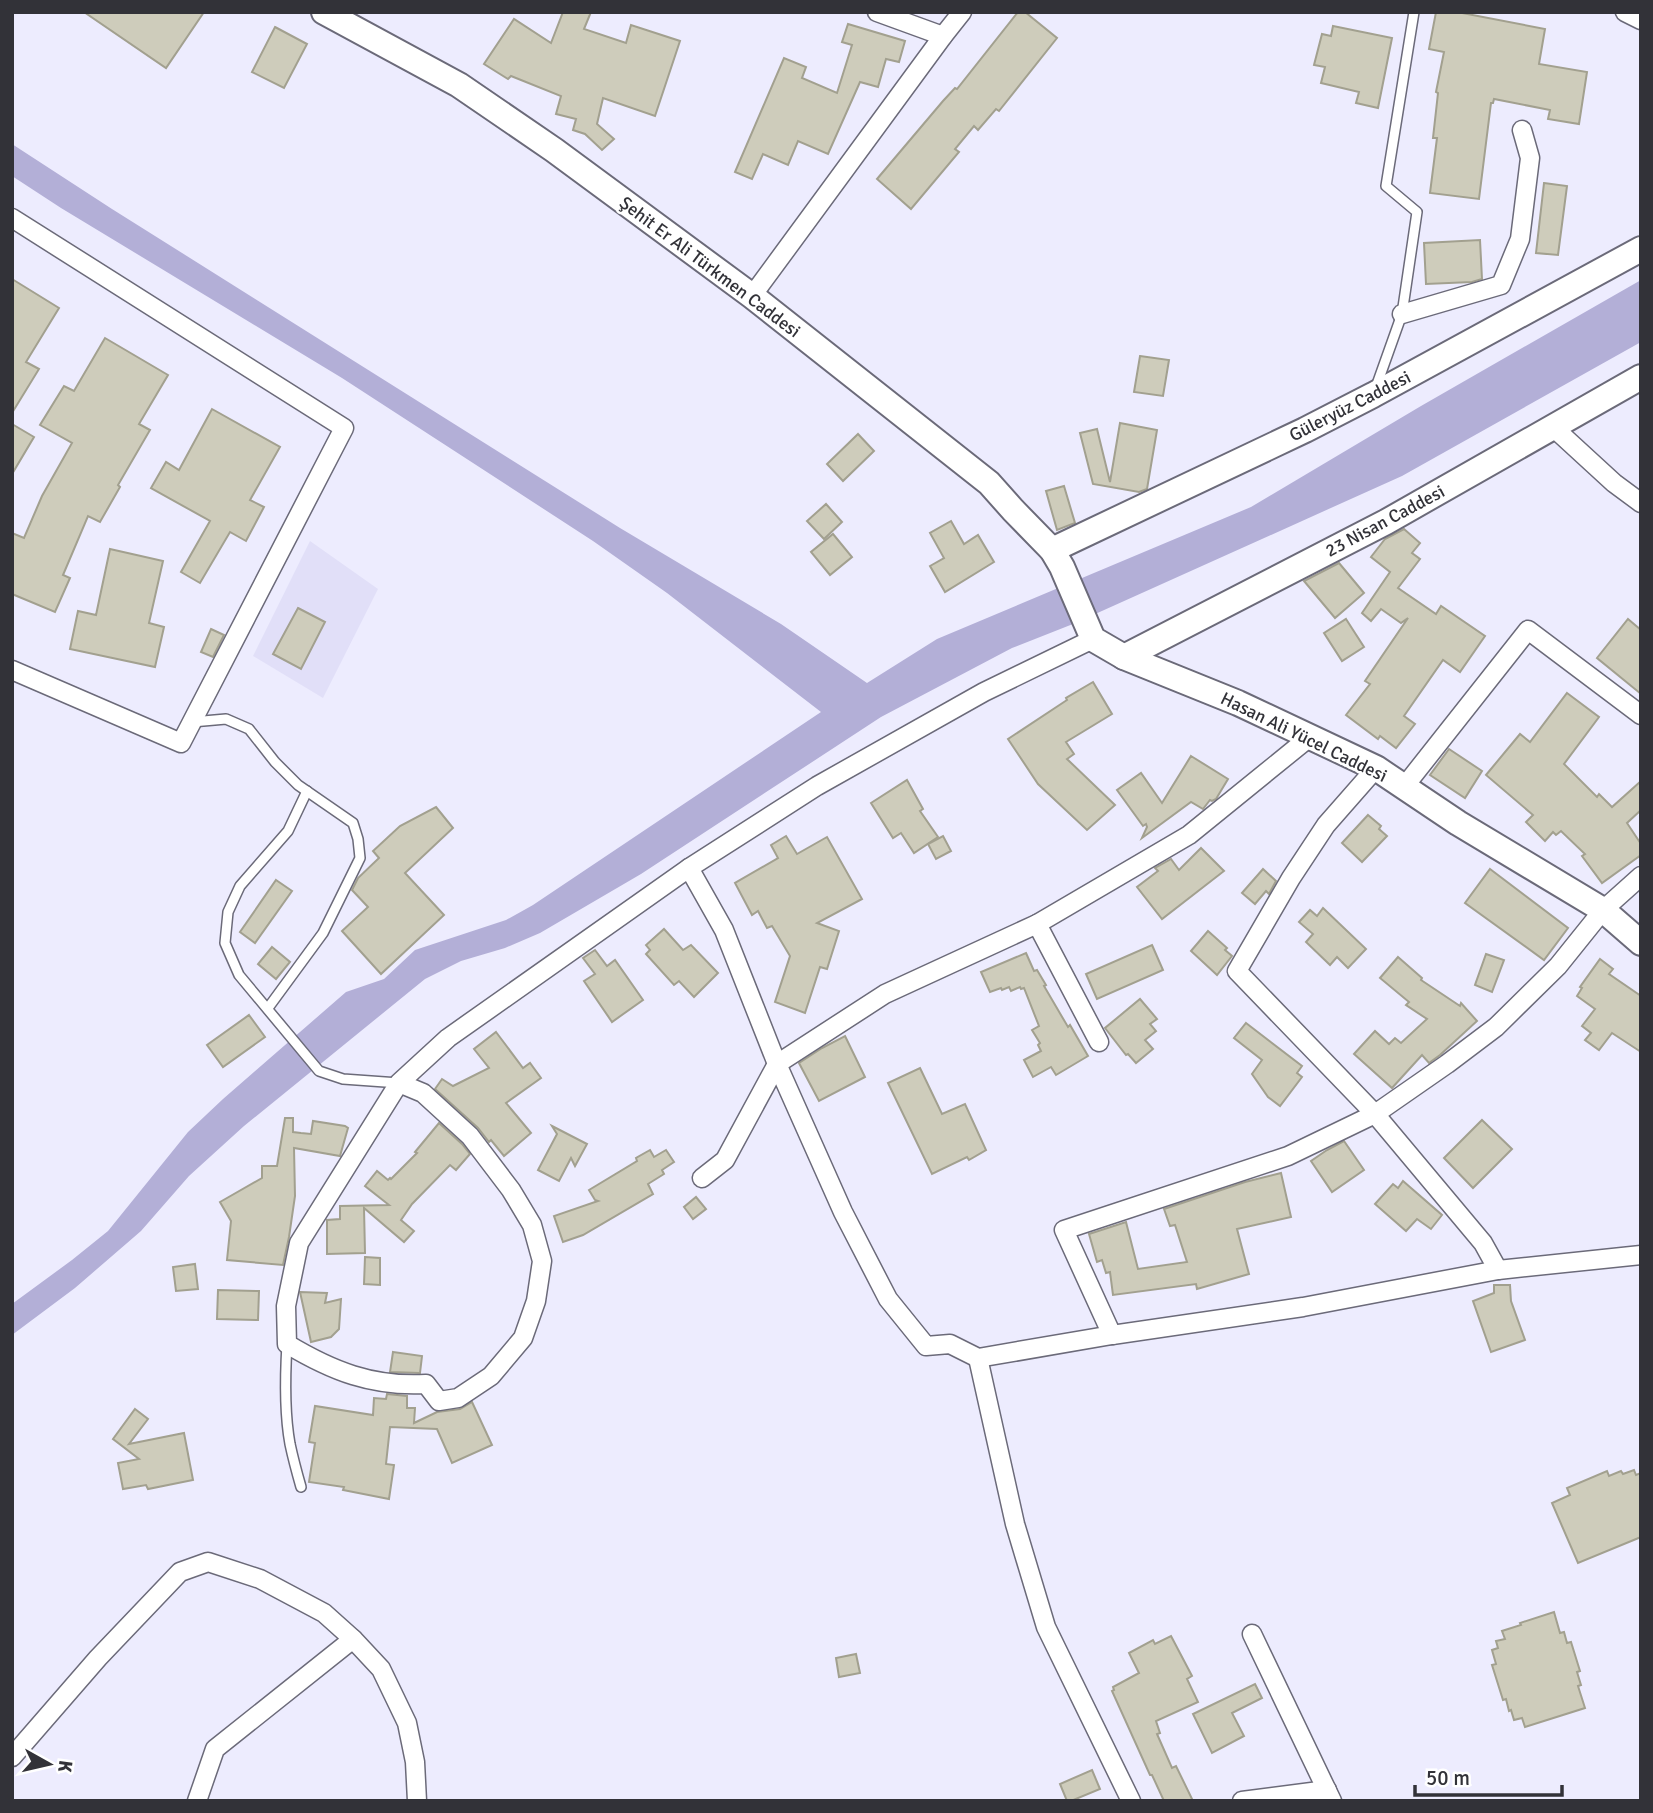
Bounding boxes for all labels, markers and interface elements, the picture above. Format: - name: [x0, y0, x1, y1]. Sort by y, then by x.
- street label: Şehit Er Ali Türkmen Caddesi: [615, 192, 805, 342]
- street label: Güleryüz Caddesi: [1286, 366, 1414, 446]
- street label: 23 Nisan Caddesi: [1322, 480, 1448, 562]
- street label: Hasan Ali Yücel Caddesi: [1217, 687, 1391, 787]
- north arrow: [14, 1729, 84, 1799]
- scale bar: [1415, 1754, 1562, 1798]
- text: K: [52, 1759, 78, 1774]
- text: 50 m: [1426, 1765, 1470, 1791]

